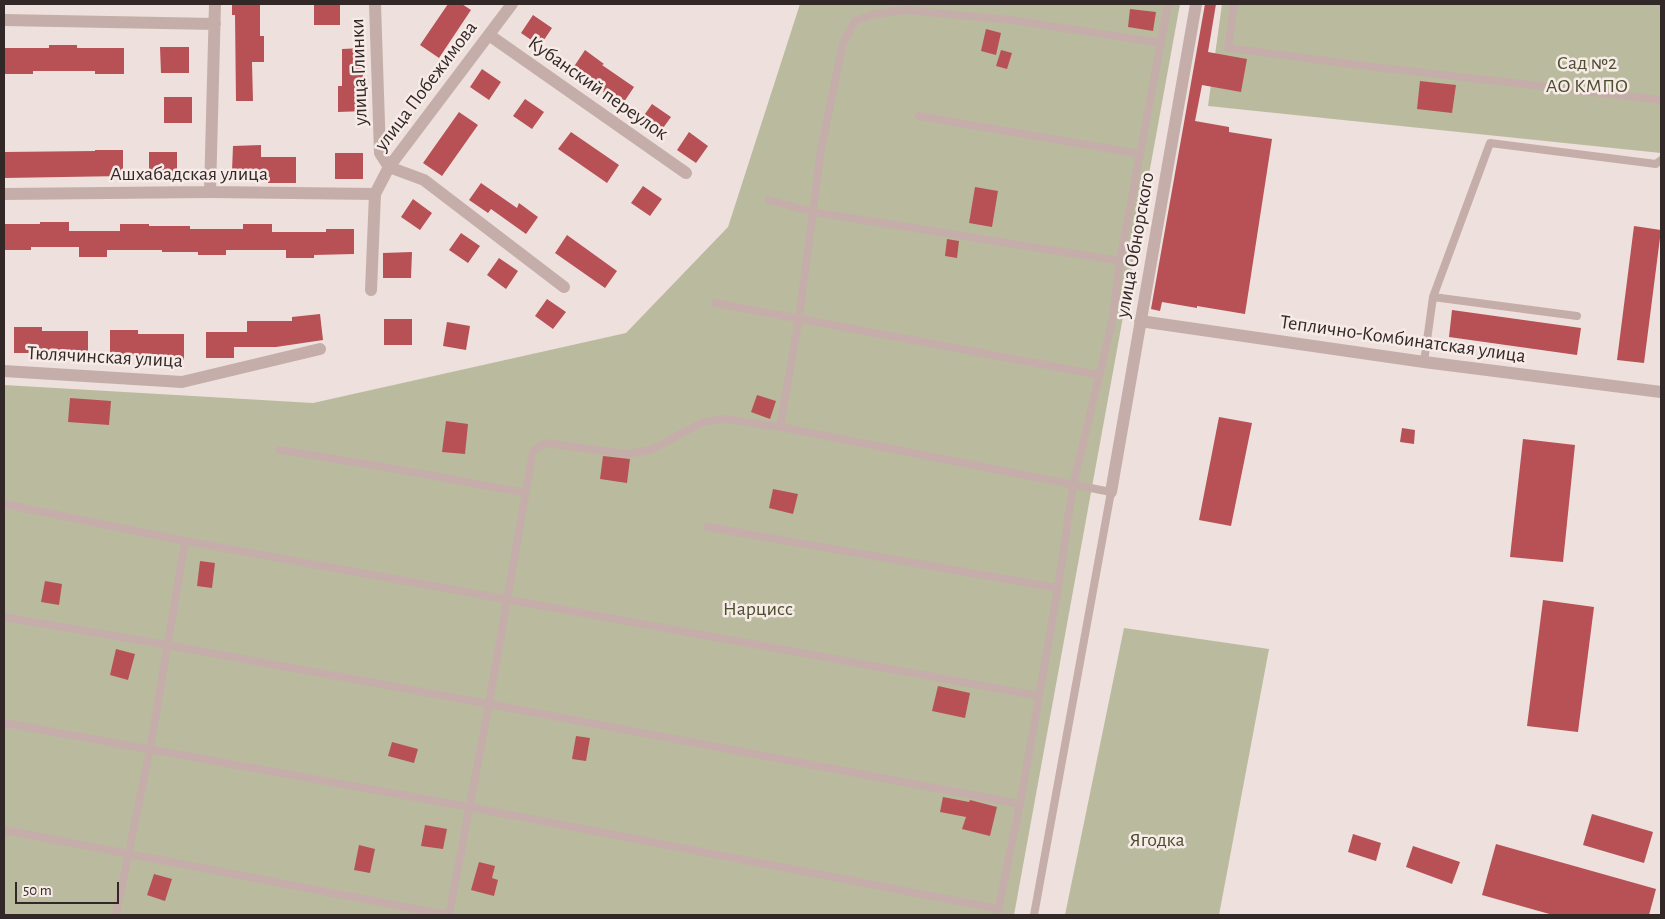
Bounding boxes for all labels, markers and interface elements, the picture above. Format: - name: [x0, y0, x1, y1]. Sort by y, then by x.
- street label: улица Побежимова: [369, 16, 483, 156]
- street label: улица Глинки: [345, 18, 373, 126]
- street label: Кубанский переулок: [523, 31, 673, 145]
- park label: Сад №2 АО КМПО: [1546, 51, 1628, 98]
- street label: Ашхабадская улица: [110, 162, 268, 186]
- street label: улица Обнорского: [1110, 170, 1160, 320]
- street label: Теплично-Комбинатская улица: [1279, 310, 1527, 368]
- street label: Тюлячинская улица: [27, 341, 183, 373]
- park label: Нарцисс: [723, 597, 793, 621]
- park label: Ягодка: [1129, 828, 1185, 852]
- scale bar: [18, 872, 121, 904]
- text: 50 m: [23, 883, 52, 898]

